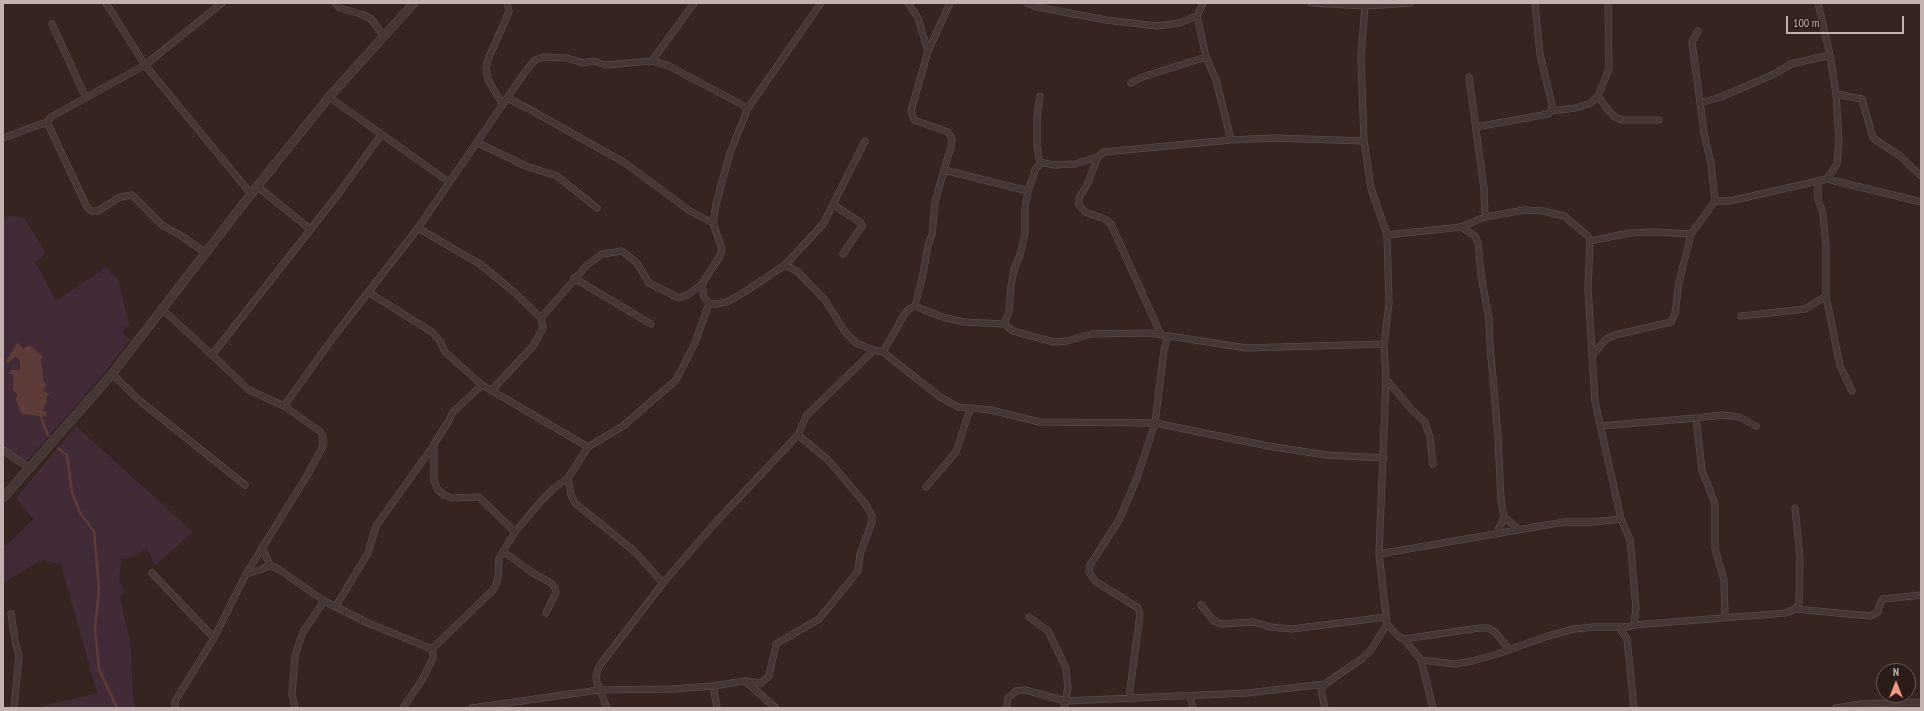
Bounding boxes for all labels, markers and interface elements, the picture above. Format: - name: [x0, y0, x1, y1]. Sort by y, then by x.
- scale bar: [1788, 8, 1906, 34]
- text: 100 m: [1793, 15, 1820, 30]
- north arrow: [1876, 663, 1916, 703]
- text: N: [1893, 665, 1899, 679]

